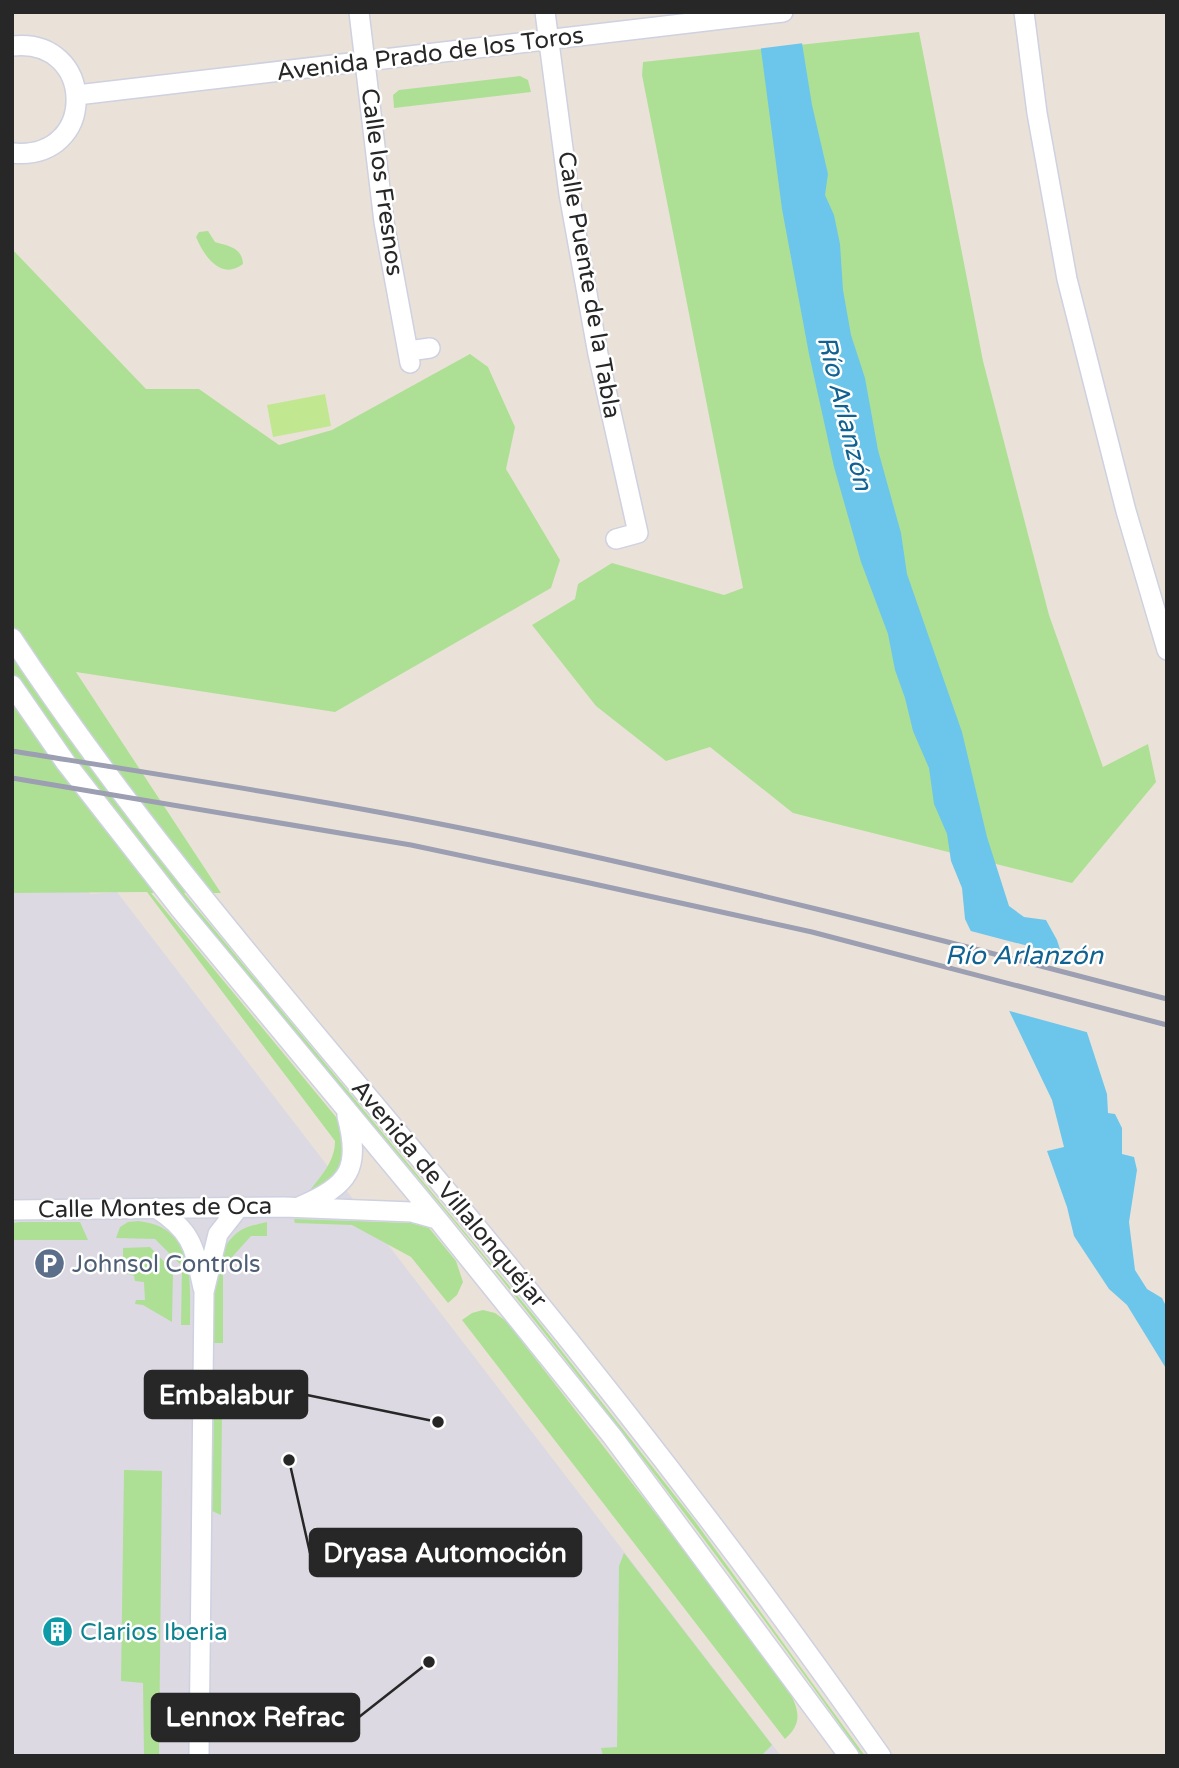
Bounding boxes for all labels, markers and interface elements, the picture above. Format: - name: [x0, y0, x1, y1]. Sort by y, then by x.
- street label: Avenida Prado de los Toros: [275, 21, 585, 87]
- street label: Calle los Fresnos: [354, 86, 410, 278]
- street label: Calle Puente de la Tabla: [551, 149, 627, 421]
- water label: Río Arlanzón: [811, 332, 879, 495]
- water label: Río Arlanzón: [945, 940, 1104, 971]
- street label: Avenida de Villalonquéjar: [345, 1074, 553, 1315]
- street label: Calle Montes de Oca: [38, 1191, 272, 1225]
- parking icon: Johnsol Controls: [32, 1247, 66, 1281]
- place label: Johnsol Controls: [72, 1250, 261, 1279]
- callout: Embalabur: [145, 1371, 307, 1418]
- text: Embalabur: [159, 1380, 294, 1411]
- callout: Dryasa Automoción: [310, 1529, 581, 1576]
- text: Dryasa Automoción: [323, 1538, 567, 1569]
- building icon: Clarios Iberia: [40, 1615, 74, 1649]
- place label: Clarios Iberia: [80, 1618, 228, 1647]
- callout: Lennox Refrac: [152, 1694, 359, 1741]
- text: Lennox Refrac: [165, 1702, 345, 1733]

